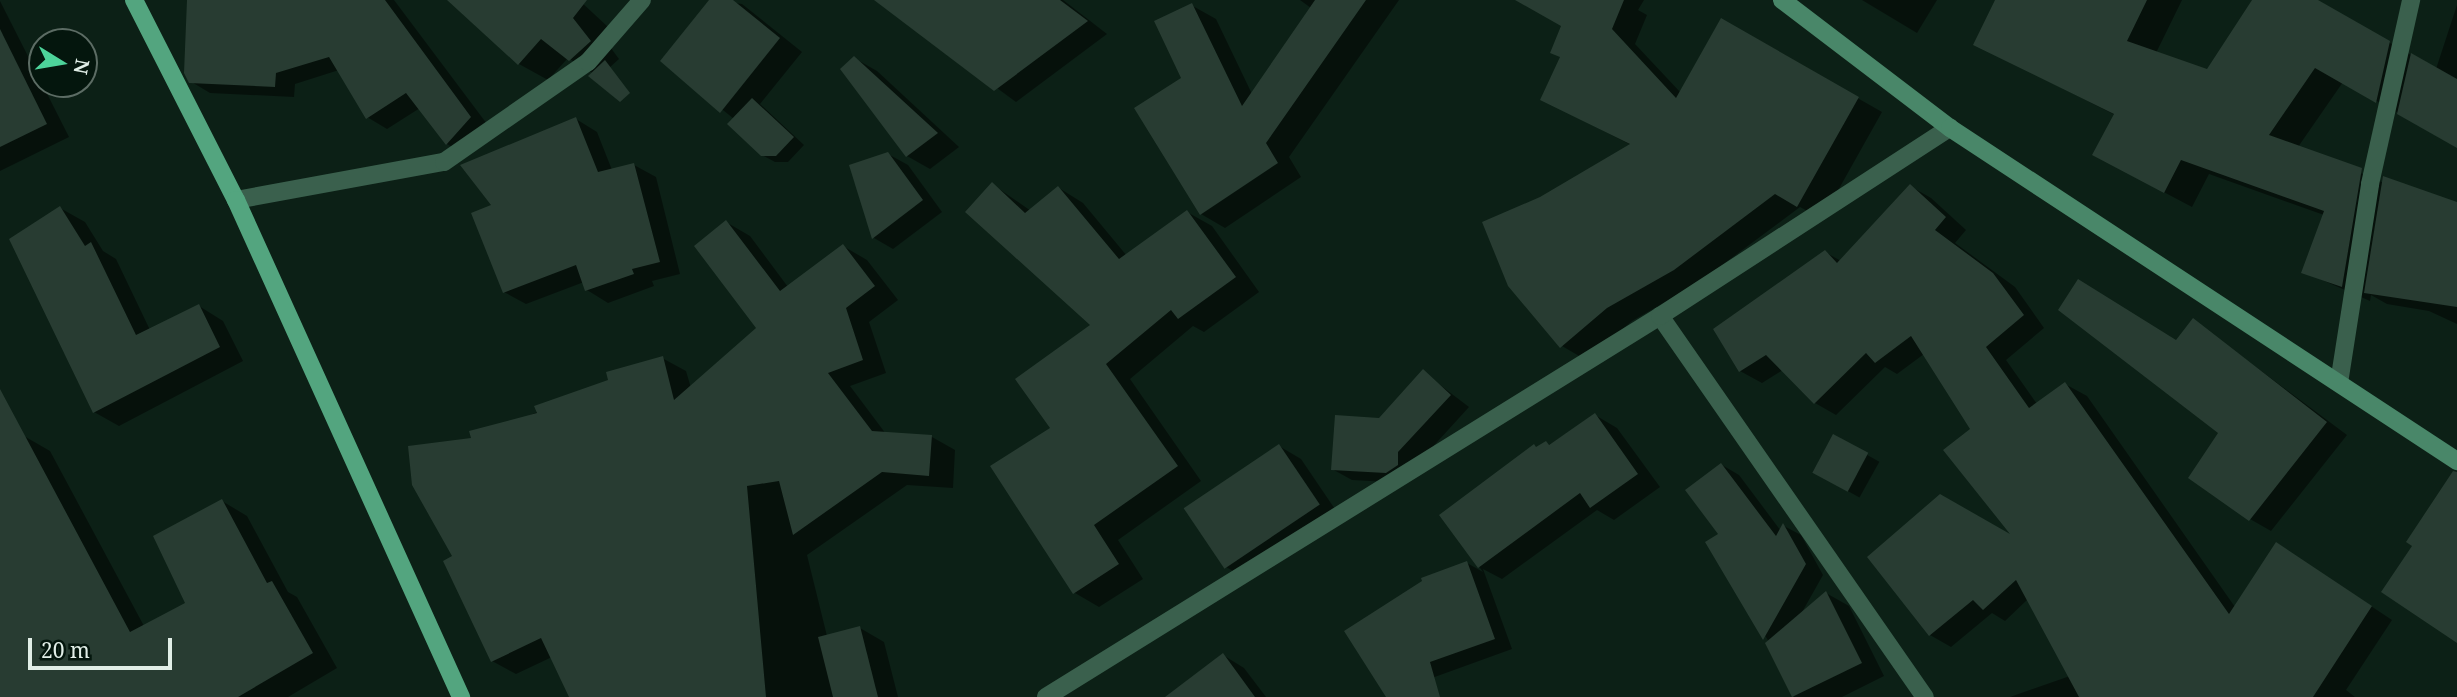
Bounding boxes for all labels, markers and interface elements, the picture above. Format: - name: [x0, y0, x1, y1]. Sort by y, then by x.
- north arrow: [28, 28, 98, 98]
- text: N: [67, 57, 96, 76]
- scale bar: [32, 624, 175, 668]
- text: 20 m: [41, 636, 90, 664]

